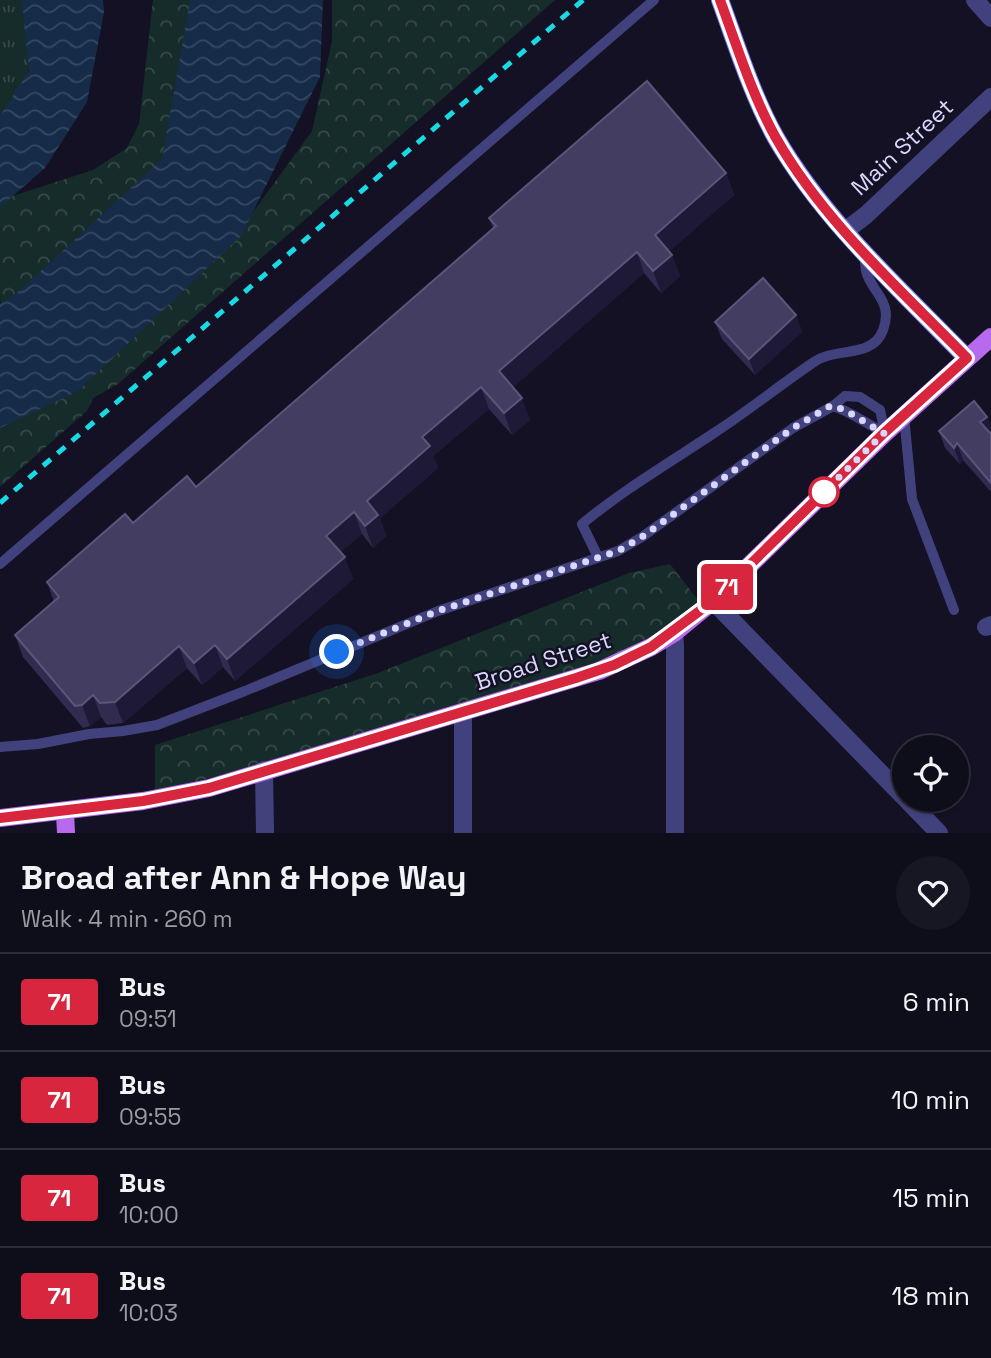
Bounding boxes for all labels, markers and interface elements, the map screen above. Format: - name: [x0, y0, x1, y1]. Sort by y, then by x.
- street label: Main Street: [845, 92, 959, 202]
- unlabelled marker: [809, 477, 839, 507]
- line badge: 71: [696, 564, 758, 610]
- text: 71: [715, 571, 739, 602]
- street label: Broad Street: [471, 625, 615, 697]
- your location: [319, 634, 354, 669]
- map controls: [892, 735, 969, 812]
- button: locate: [892, 735, 969, 812]
- button: heart: [896, 856, 970, 930]
- text: Broad after Ann & Hope Way: [21, 857, 467, 899]
- text: Walk · 4 min · 260 m: [21, 904, 233, 934]
- text: Bus: [119, 970, 166, 1004]
- text: 6 min: [903, 985, 970, 1019]
- text: 71: [48, 986, 71, 1017]
- text: 09:51: [119, 1004, 177, 1034]
- text: Bus: [119, 1068, 166, 1102]
- text: 10 min: [891, 1083, 970, 1117]
- text: 71: [48, 1084, 71, 1115]
- text: 09:55: [119, 1102, 181, 1132]
- text: Bus: [119, 1166, 166, 1200]
- text: 15 min: [892, 1181, 970, 1215]
- text: 71: [48, 1182, 71, 1213]
- text: 10:00: [119, 1200, 179, 1230]
- text: Bus: [119, 1264, 166, 1298]
- text: 18 min: [892, 1279, 970, 1313]
- text: 71: [48, 1280, 71, 1311]
- text: 10:03: [119, 1298, 178, 1328]

